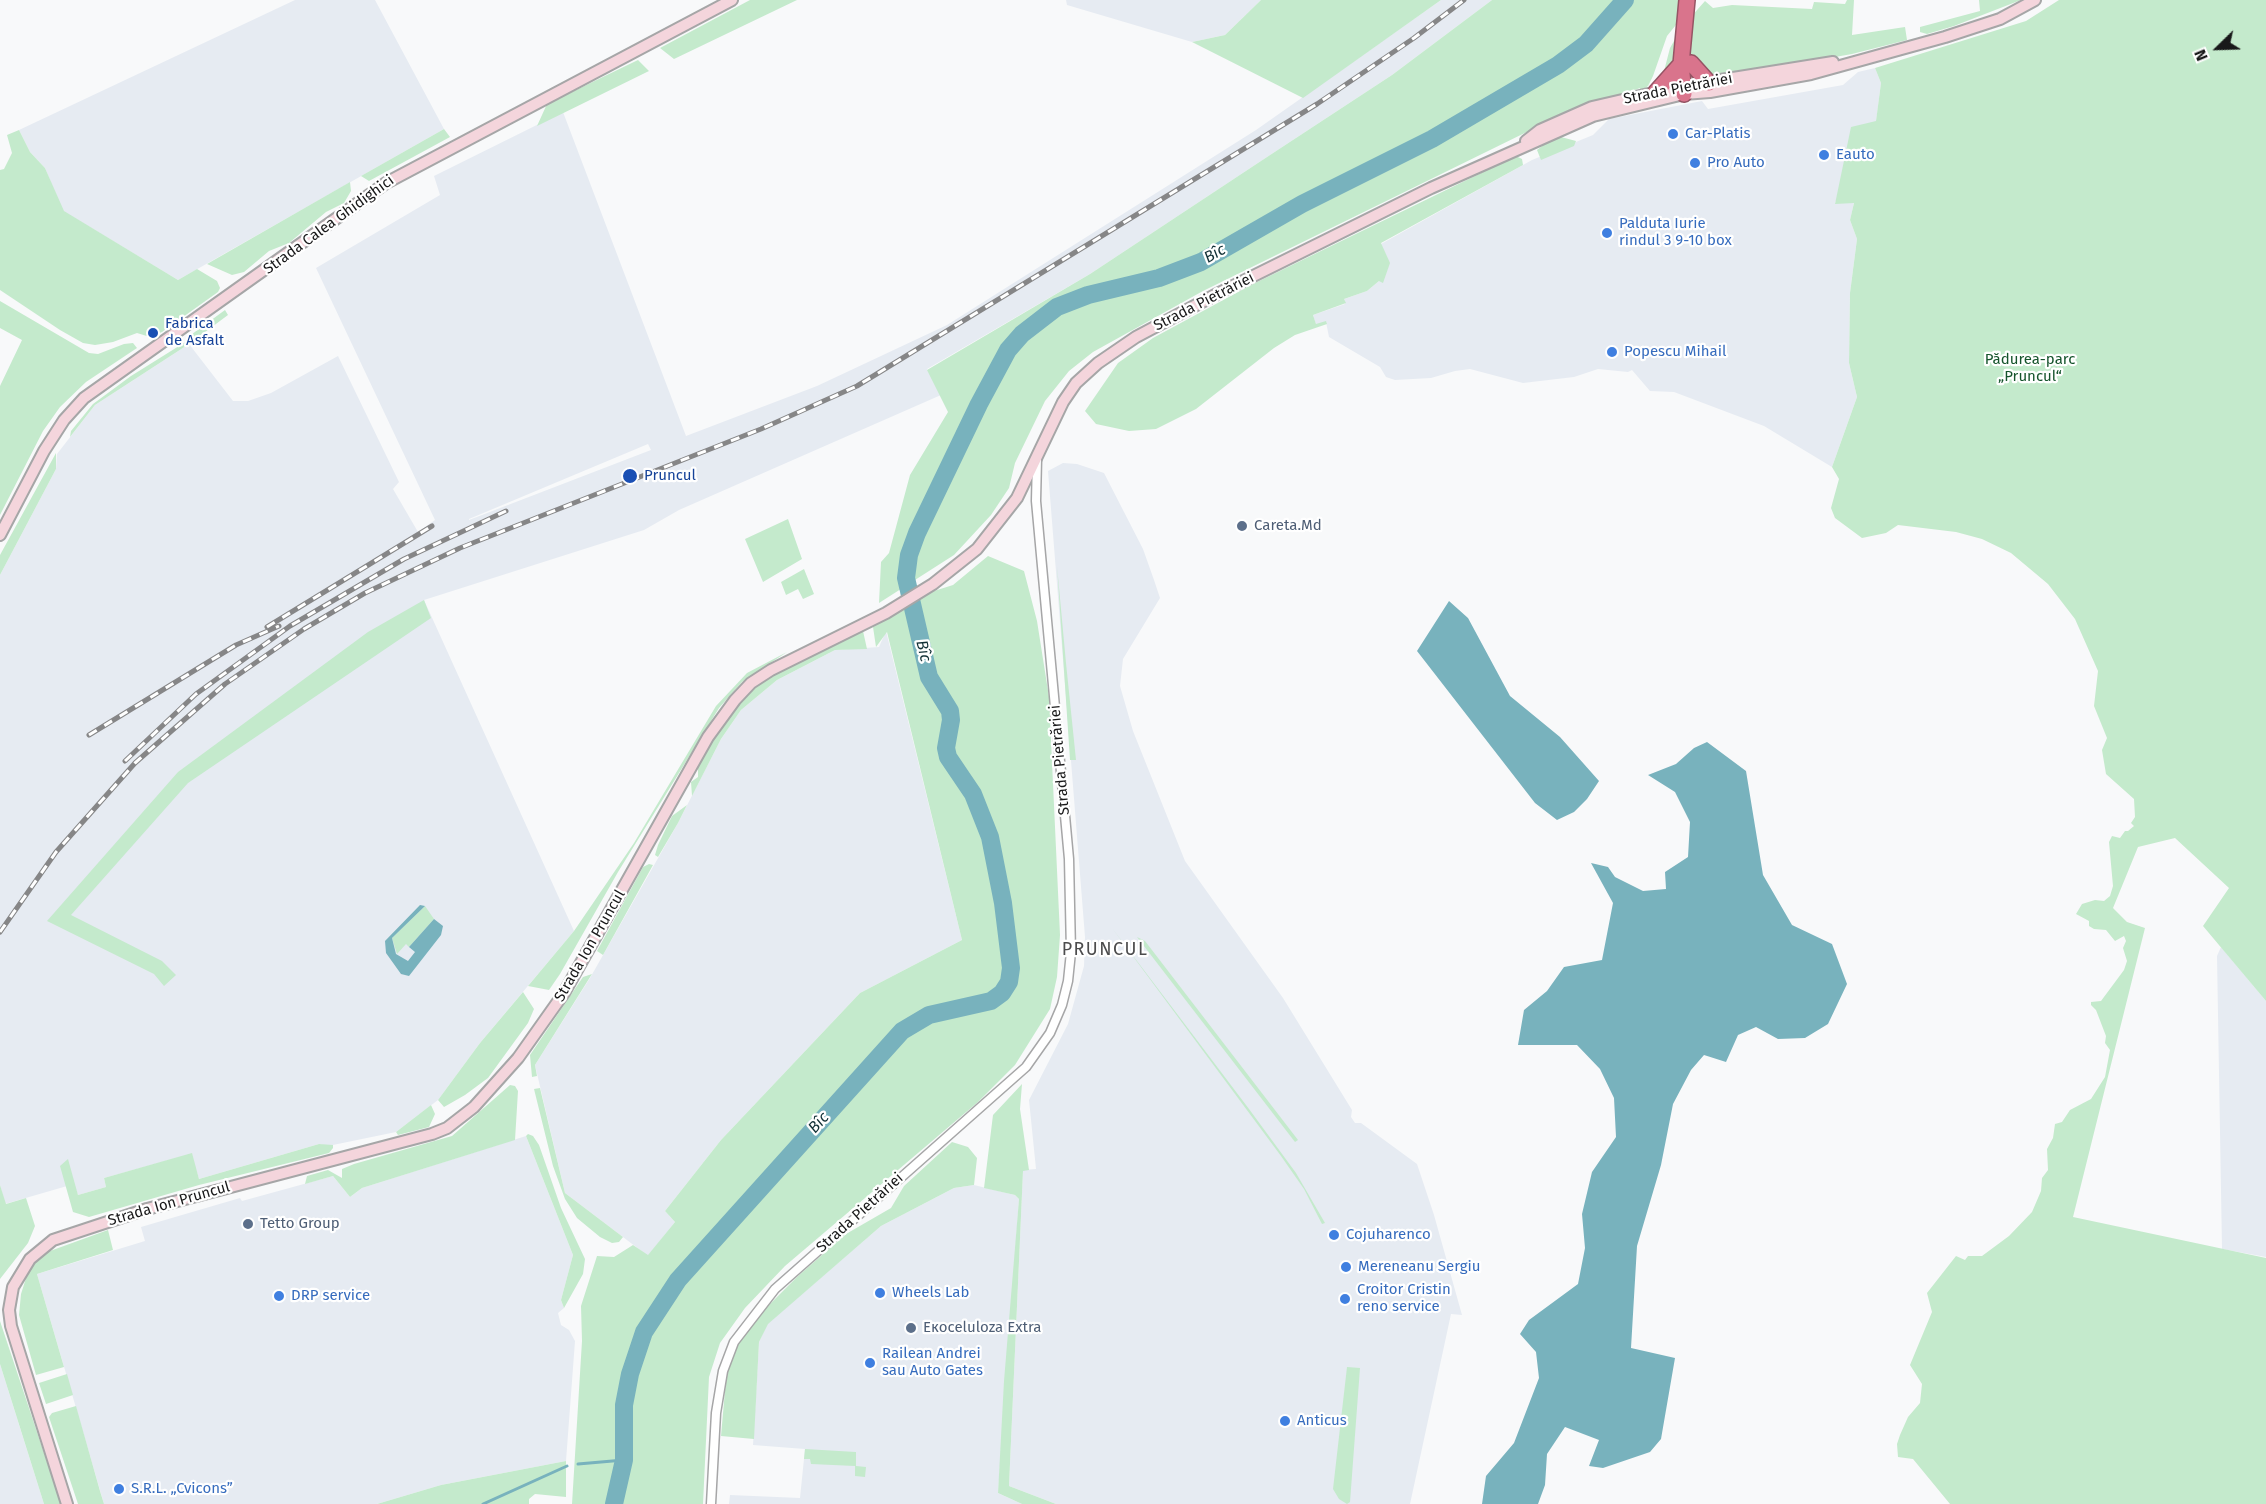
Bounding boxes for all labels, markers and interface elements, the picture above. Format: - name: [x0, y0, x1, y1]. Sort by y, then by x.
- north arrow: [2188, 18, 2248, 78]
- text: N: [2190, 47, 2212, 64]
- street label: Strada Pietrăriei: [1622, 70, 1734, 108]
- place label: Car-Platis: [1685, 125, 1750, 143]
- marker: Car-Platis: [1666, 127, 1680, 141]
- place label: Eauto: [1836, 146, 1875, 164]
- marker: Eauto: [1817, 148, 1831, 162]
- place label: Pro Auto: [1707, 154, 1765, 172]
- marker: Pro Auto: [1688, 156, 1702, 170]
- street label: Strada Calea Ghidighici: [260, 172, 398, 278]
- place label: Palduta Iurie rindul 3 9-10 box: [1619, 215, 1732, 250]
- marker: Palduta Iurie rindul 3 9-10 box: [1600, 226, 1614, 240]
- water label: Bîc: [1201, 240, 1229, 268]
- street label: Strada Pietrăriei: [1151, 269, 1257, 335]
- place label: Fabrica de Asfalt: [165, 315, 224, 350]
- marker: Fabrica de Asfalt: [146, 326, 160, 340]
- place label: Popescu Mihail: [1624, 343, 1726, 361]
- marker: Popescu Mihail: [1605, 345, 1619, 359]
- park label: Pădurea-parc „Pruncul“: [1985, 351, 2075, 386]
- marker: Pruncul: [621, 467, 639, 485]
- place label: Pruncul: [644, 467, 696, 485]
- place label: Careta.Md: [1254, 517, 1322, 535]
- marker: Careta.Md: [1235, 519, 1249, 533]
- water label: Bîc: [911, 638, 935, 664]
- street label: Strada Pietrăriei: [1046, 704, 1074, 816]
- street label: Strada Ion Pruncul: [551, 887, 629, 1005]
- district label: PRUNCUL: [1062, 939, 1148, 961]
- water label: Bîc: [805, 1109, 833, 1137]
- street label: Strada Pietrăriei: [813, 1169, 907, 1257]
- street label: Strada Ion Pruncul: [106, 1178, 232, 1230]
- place label: Tetto Group: [260, 1215, 340, 1233]
- marker: Tetto Group: [241, 1217, 255, 1231]
- place label: Cojuharenco: [1346, 1226, 1431, 1244]
- marker: Cojuharenco: [1327, 1228, 1341, 1242]
- place label: Mereneanu Sergiu: [1358, 1258, 1481, 1276]
- marker: Mereneanu Sergiu: [1339, 1260, 1353, 1274]
- place label: Croitor Cristin reno service: [1357, 1281, 1451, 1316]
- place label: Wheels Lab: [892, 1284, 969, 1302]
- marker: Wheels Lab: [873, 1286, 887, 1300]
- place label: DRP service: [291, 1287, 370, 1305]
- marker: DRP service: [272, 1289, 286, 1303]
- marker: Croitor Cristin reno service: [1338, 1292, 1352, 1306]
- place label: Eкoceluloza Extra: [923, 1319, 1041, 1337]
- marker: Eкoceluloza Extra: [904, 1321, 918, 1335]
- place label: Railean Andrei sau Auto Gates: [882, 1345, 983, 1380]
- marker: Railean Andrei sau Auto Gates: [863, 1356, 877, 1370]
- place label: Anticus: [1297, 1412, 1347, 1430]
- marker: Anticus: [1278, 1414, 1292, 1428]
- place label: S.R.L. „Cvicons”: [131, 1480, 233, 1498]
- marker: S.R.L. „Cvicons”: [112, 1482, 126, 1496]

